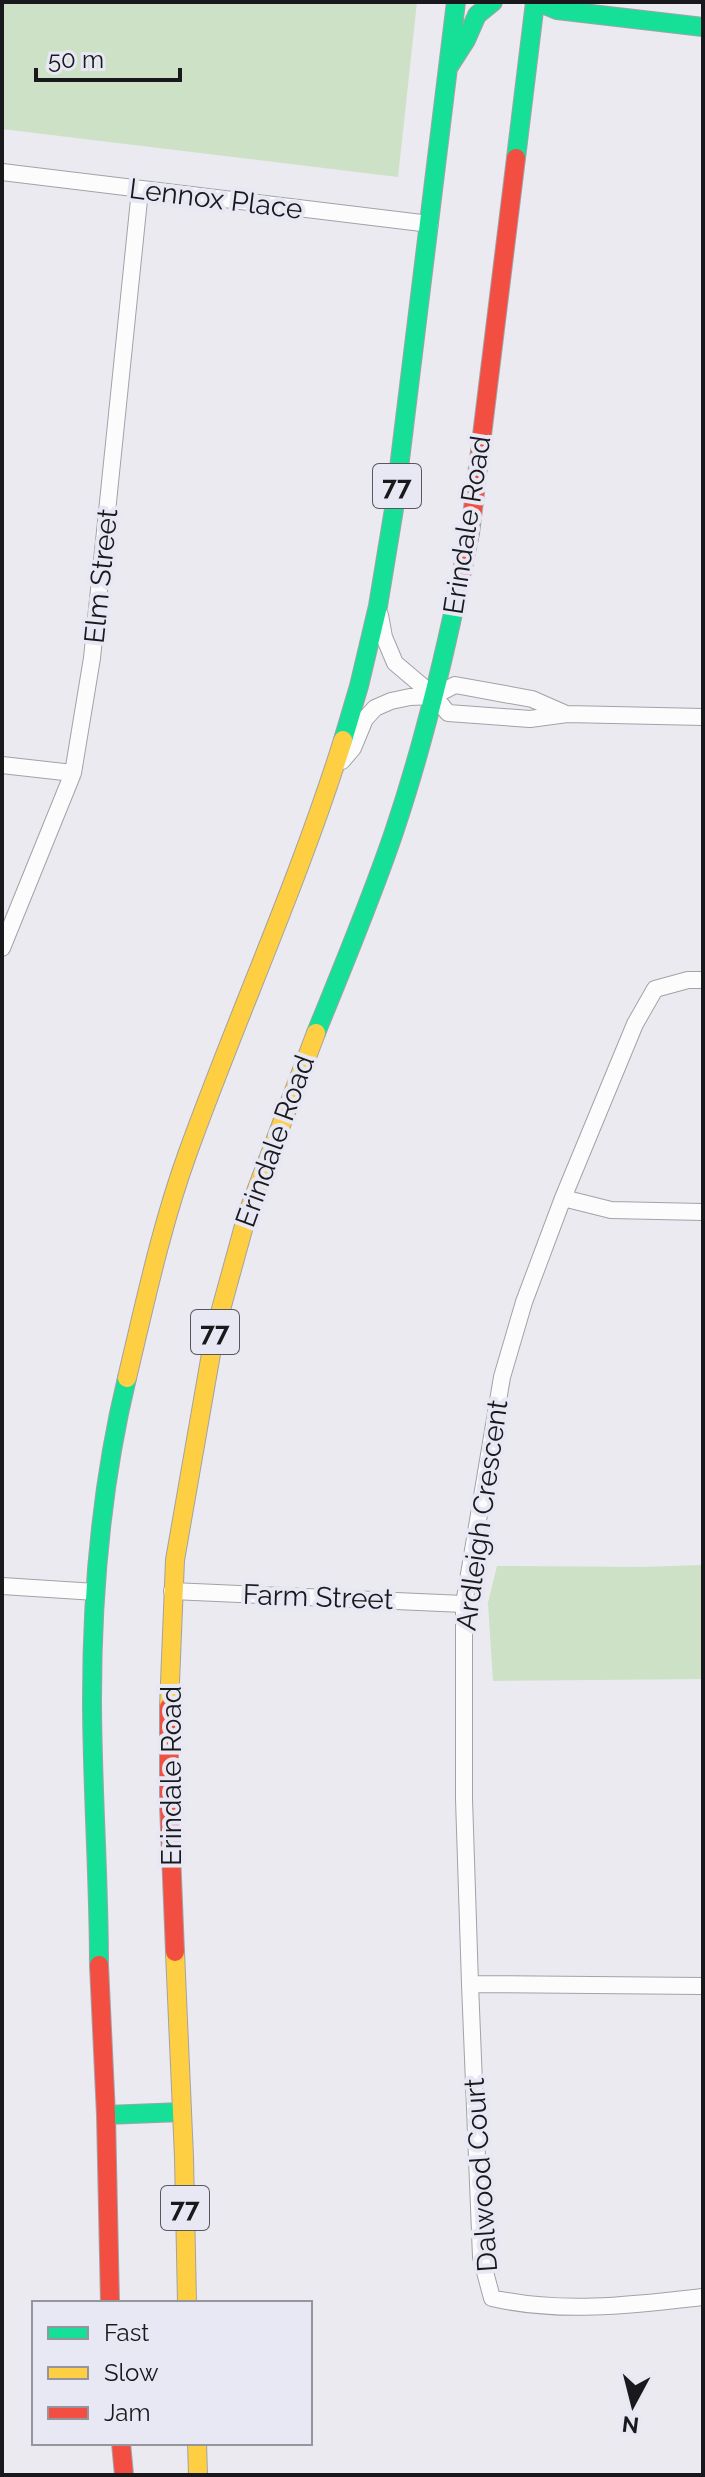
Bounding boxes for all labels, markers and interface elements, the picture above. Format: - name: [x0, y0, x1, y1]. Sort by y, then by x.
- scale bar: [36, 32, 180, 82]
- text: 50 m: [48, 45, 104, 74]
- street label: Lennox Place: [127, 172, 305, 226]
- street label: Erindale Road: [437, 433, 497, 617]
- road number: 77: [373, 464, 421, 508]
- street label: Elm Street: [78, 506, 125, 645]
- street label: Erindale Road: [229, 1051, 321, 1231]
- road number: 77: [191, 1310, 239, 1354]
- street label: Ardleigh Crescent: [449, 1397, 515, 1632]
- street label: Farm Street: [242, 1578, 394, 1616]
- street label: Erindale Road: [155, 1686, 188, 1866]
- street label: Dalwood Court: [458, 2076, 504, 2273]
- road number: 77: [161, 2186, 209, 2230]
- legend: [32, 2301, 312, 2445]
- text: Fast: [104, 2318, 149, 2347]
- text: Slow: [104, 2358, 159, 2387]
- north arrow: [593, 2365, 673, 2445]
- text: Jam: [104, 2398, 150, 2427]
- text: N: [621, 2411, 640, 2439]

